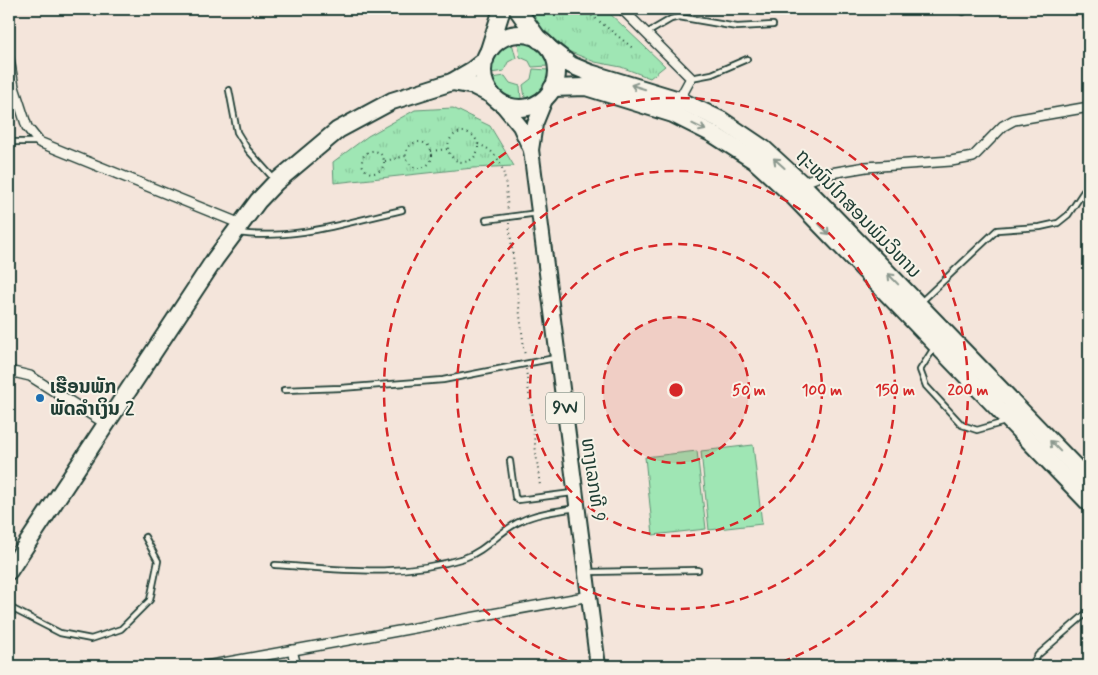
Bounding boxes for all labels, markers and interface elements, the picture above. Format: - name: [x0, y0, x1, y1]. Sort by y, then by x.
- one-way arrow: [630, 82, 646, 92]
- one-way arrow: [691, 123, 706, 132]
- street label: ຖະໜົນໄກສອນພົມວິຫານ: [790, 144, 926, 284]
- one-way arrow: [773, 157, 786, 169]
- one-way arrow: [818, 223, 830, 235]
- one-way arrow: [887, 273, 899, 285]
- place label: ເຮືອນພັກ ພັດລຳເງິນ 2: [50, 375, 135, 422]
- centre of rings: [667, 381, 685, 399]
- text: 50 m: [732, 381, 766, 401]
- text: 100 m: [802, 381, 842, 401]
- text: 150 m: [875, 381, 915, 401]
- text: 200 m: [948, 381, 989, 401]
- marker: ເຮືອນພັກ ພັດລຳເງິນ 2: [34, 392, 46, 404]
- road number: 9W: [546, 392, 584, 423]
- street label: ທາງເລກທີ 9: [575, 437, 611, 523]
- one-way arrow: [1049, 439, 1061, 452]

